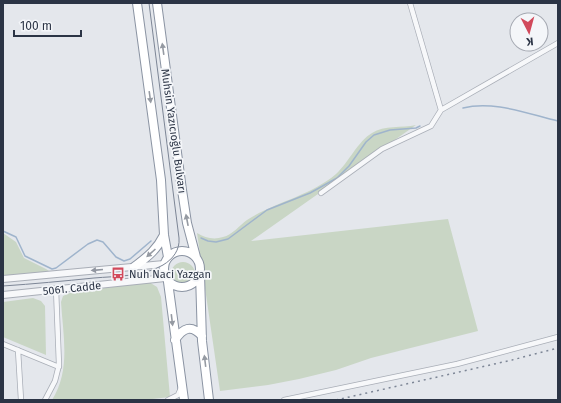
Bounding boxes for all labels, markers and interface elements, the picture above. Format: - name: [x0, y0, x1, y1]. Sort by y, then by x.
- scale bar: [14, 12, 81, 38]
- north arrow: [509, 12, 549, 52]
- text: 100 m: [20, 19, 52, 33]
- text: K: [525, 35, 534, 48]
- one-way arrow: [160, 43, 166, 55]
- street label: Muhsin Yazıcıoğlu Bulvarı: [158, 68, 189, 194]
- one-way arrow: [147, 91, 153, 103]
- one-way arrow: [183, 213, 189, 226]
- one-way arrow: [146, 248, 156, 258]
- bus stop icon: Nuh Naci Yazgan: [110, 266, 126, 282]
- one-way arrow: [91, 267, 103, 273]
- place label: Nuh Naci Yazgan: [129, 268, 211, 281]
- street label: 5061. Cadde: [42, 279, 102, 298]
- one-way arrow: [169, 314, 176, 326]
- one-way arrow: [202, 355, 208, 367]

